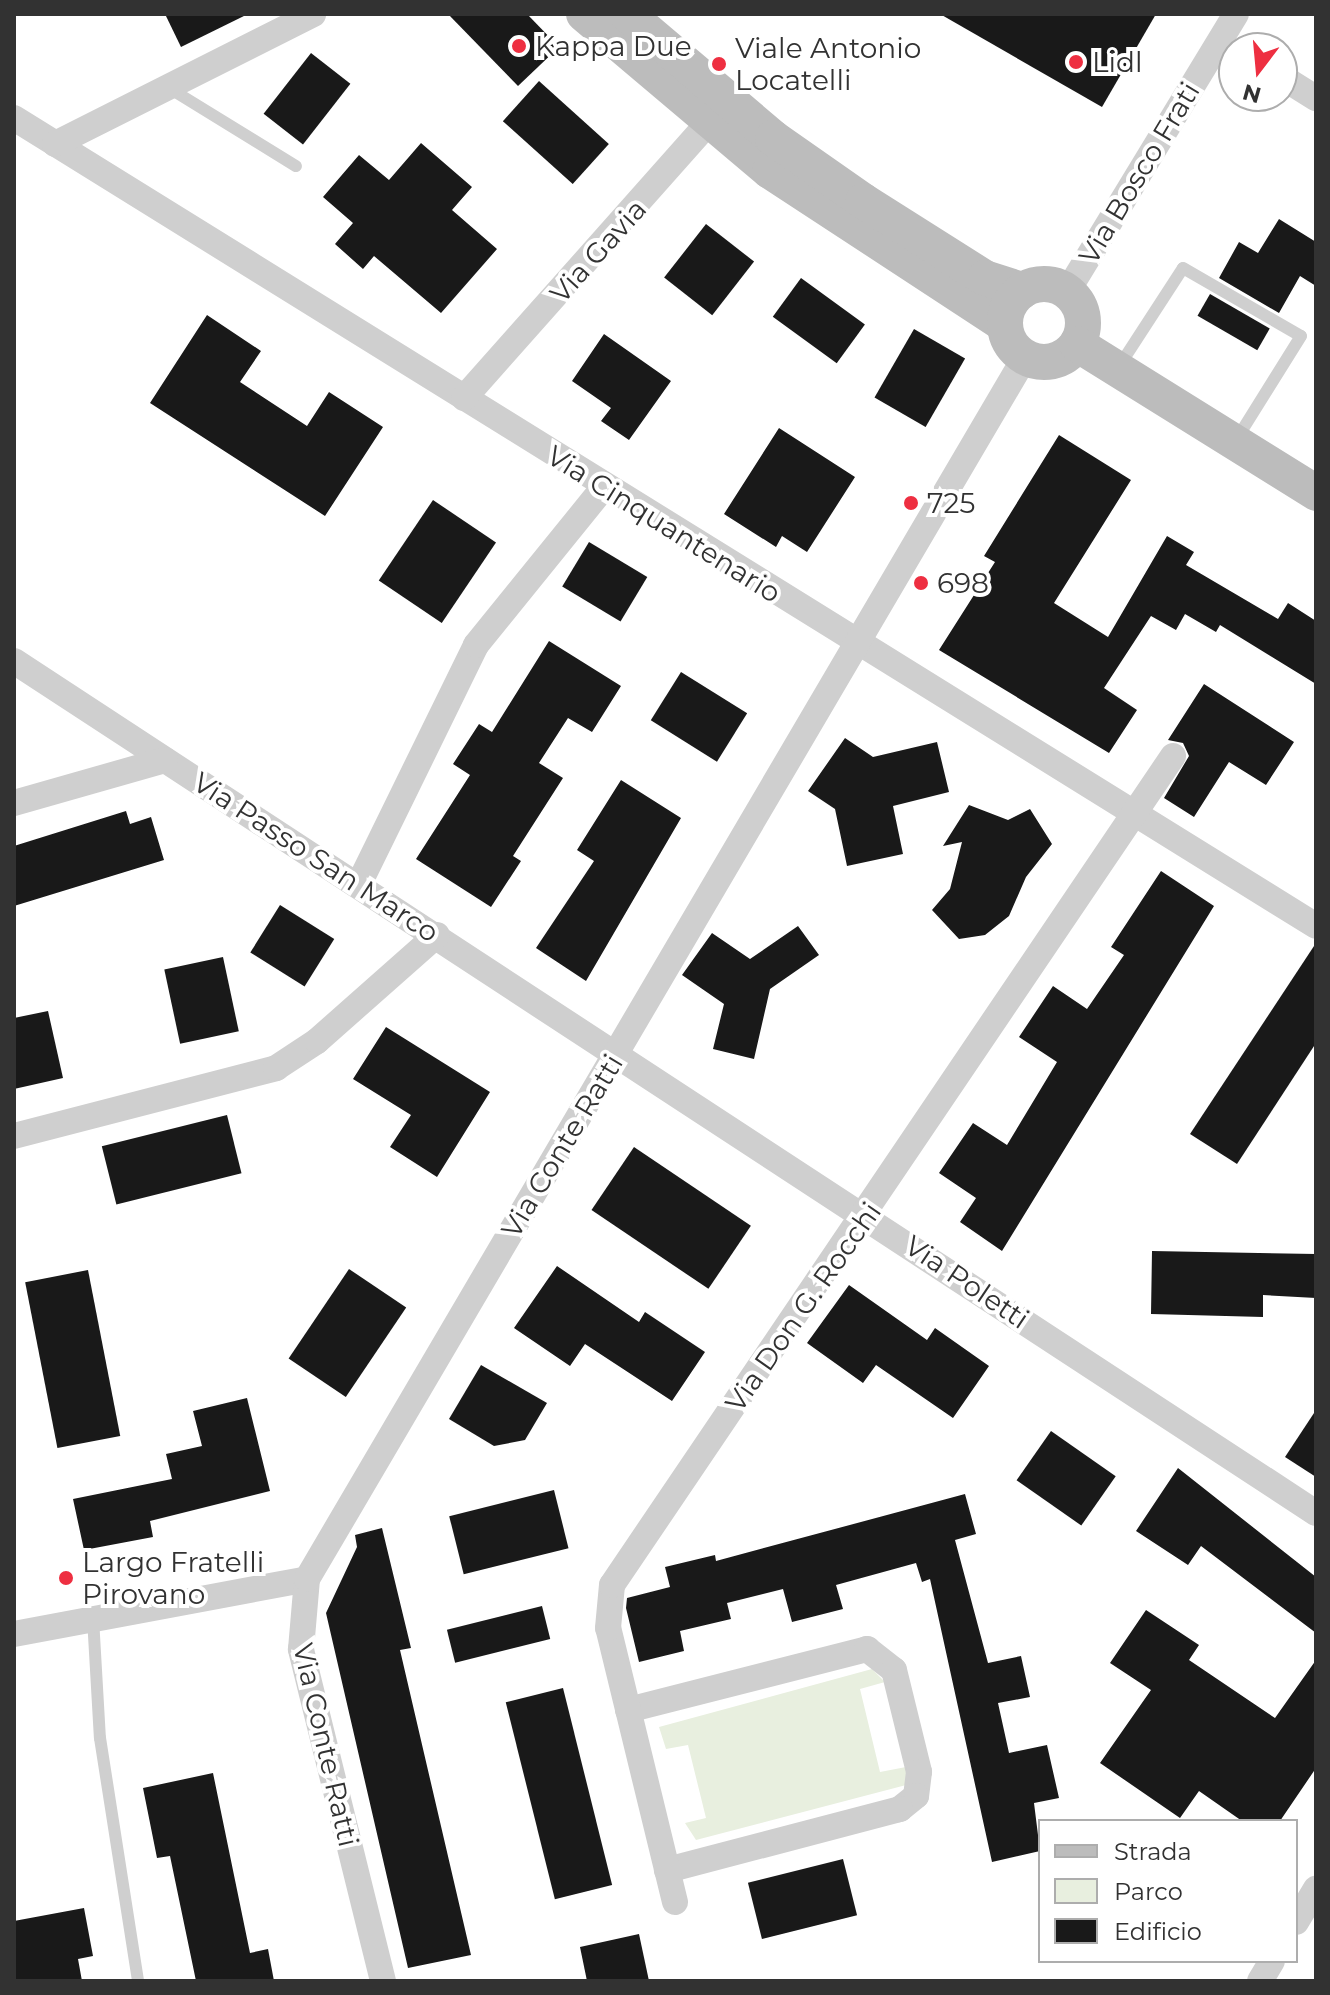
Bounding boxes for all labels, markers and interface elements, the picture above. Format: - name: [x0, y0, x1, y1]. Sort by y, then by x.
- place label: Kappa Due: [535, 29, 692, 63]
- place label: Viale Antonio Locatelli: [735, 31, 921, 97]
- north arrow: [1218, 32, 1298, 112]
- marker: Kappa Due: [510, 37, 528, 55]
- place label: Lidl: [1092, 45, 1143, 79]
- marker: Lidl: [1067, 53, 1085, 71]
- marker: Viale Antonio Locatelli: [710, 55, 728, 73]
- street label: Via Bosco Frati: [1072, 76, 1206, 270]
- text: N: [1240, 78, 1264, 109]
- street label: Via Gavia: [543, 192, 653, 310]
- street label: Via Cinquantenario: [541, 438, 787, 610]
- place label: 725: [927, 486, 975, 520]
- marker: 725: [902, 494, 920, 512]
- place label: 698: [937, 566, 989, 600]
- marker: 698: [912, 574, 930, 592]
- street label: Via Passo San Marco: [187, 765, 445, 949]
- street label: Via Conte Ratti: [494, 1048, 630, 1244]
- street label: Via Don G. Rocchi: [718, 1196, 888, 1418]
- street label: Via Poletti: [899, 1228, 1035, 1336]
- place label: Largo Fratelli Pirovano: [82, 1545, 264, 1611]
- marker: Largo Fratelli Pirovano: [57, 1569, 75, 1587]
- street label: Via Conte Ratti: [286, 1640, 366, 1850]
- legend: [1038, 1819, 1298, 1963]
- text: Strada: [1114, 1837, 1192, 1866]
- text: Parco: [1114, 1877, 1183, 1906]
- text: Edificio: [1114, 1917, 1202, 1946]

